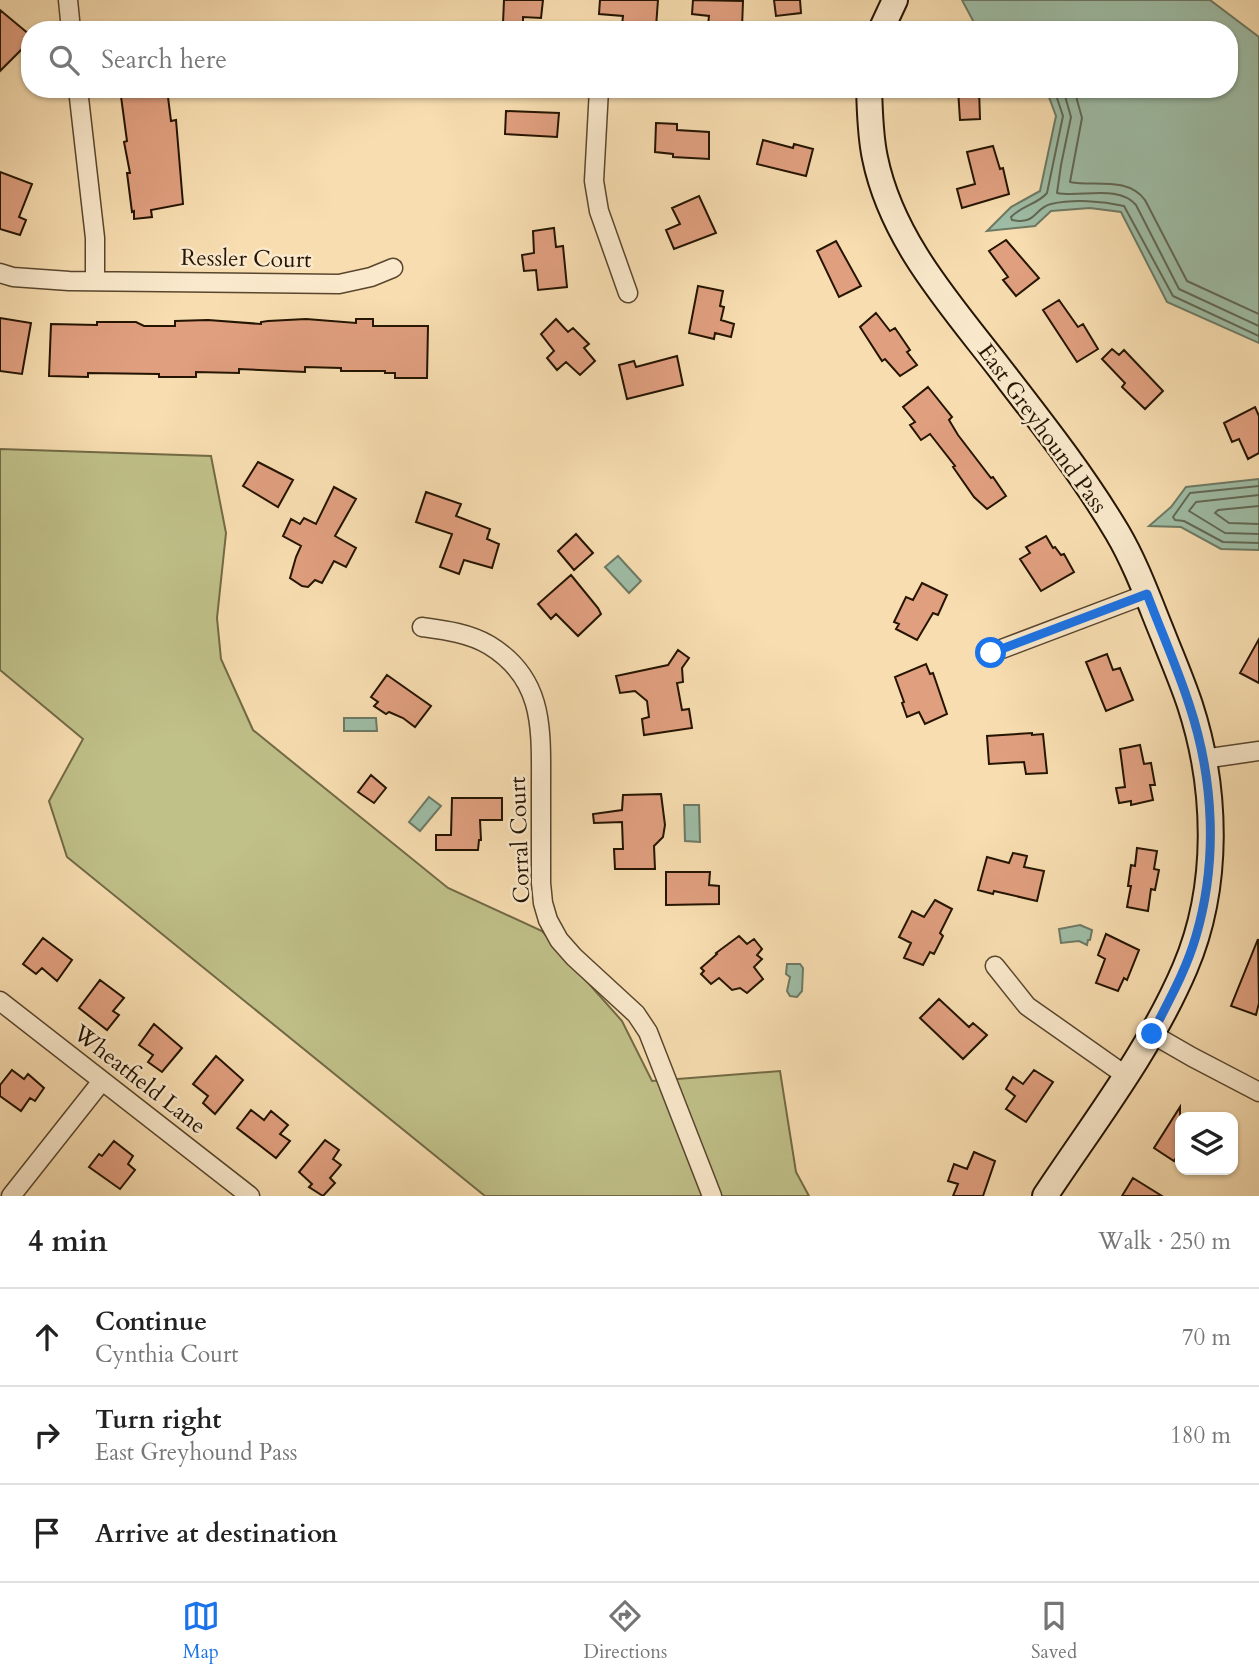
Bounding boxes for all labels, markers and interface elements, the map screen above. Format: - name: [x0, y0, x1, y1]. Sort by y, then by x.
- search box: [21, 21, 1238, 98]
- icon: search: [45, 41, 83, 79]
- text: Search here: [101, 42, 227, 77]
- street label: Ressler Court: [180, 242, 312, 275]
- street label: East Greyhound Pass: [971, 337, 1115, 519]
- route start: [975, 637, 1006, 668]
- street label: Corral Court: [502, 776, 537, 904]
- street label: Wheatfield Lane: [66, 1017, 213, 1141]
- route end: [1136, 1018, 1167, 1049]
- map controls: [1175, 1112, 1238, 1175]
- button: layers: [1175, 1112, 1238, 1175]
- text: 4 min: [28, 1221, 108, 1262]
- text: Walk · 250 m: [1098, 1226, 1231, 1257]
- text: Continue: [95, 1304, 207, 1339]
- icon: ahead: [28, 1318, 66, 1356]
- text: 70 m: [1182, 1322, 1231, 1353]
- text: Cynthia Court: [95, 1339, 239, 1370]
- text: Turn right: [95, 1402, 222, 1437]
- icon: right: [28, 1416, 66, 1454]
- text: 180 m: [1170, 1420, 1231, 1451]
- text: East Greyhound Pass: [95, 1437, 298, 1468]
- icon: arrive: [28, 1514, 66, 1552]
- text: Arrive at destination: [95, 1516, 338, 1551]
- tab: Map: [182, 1597, 220, 1665]
- tab: Directions: [584, 1597, 667, 1665]
- tab: Saved: [1031, 1597, 1077, 1665]

